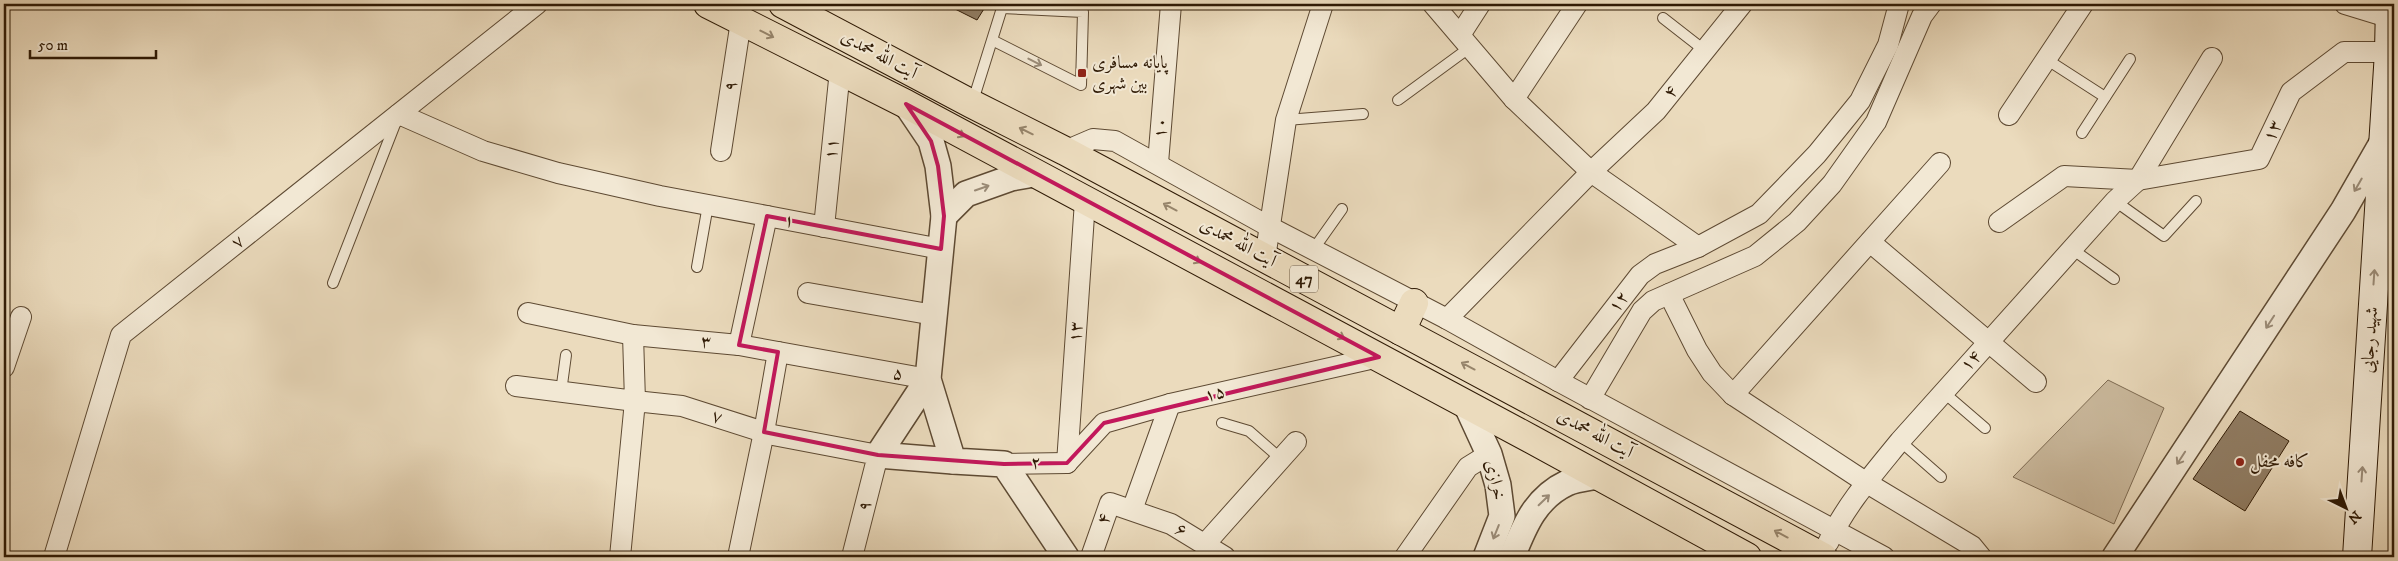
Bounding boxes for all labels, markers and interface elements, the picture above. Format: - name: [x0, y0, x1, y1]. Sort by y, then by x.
- street label: آیت الله محمدی: [837, 22, 925, 85]
- scale bar: [30, 28, 156, 60]
- one-way arrow: [760, 29, 775, 39]
- text: 50 m: [38, 36, 68, 55]
- place label: پایانه مسافری بین شهری: [1092, 52, 1169, 95]
- one-way arrow: [1028, 57, 1043, 67]
- marker: پایانه مسافری بین شهری: [1076, 67, 1088, 79]
- street label: ۹: [719, 79, 743, 93]
- street label: ۴: [1659, 81, 1683, 103]
- street label: ۱۰: [1149, 117, 1173, 139]
- street label: ۱۳: [2259, 117, 2287, 145]
- one-way arrow: [1019, 126, 1034, 135]
- one-way arrow: [951, 128, 966, 138]
- street label: ۱۱: [820, 137, 844, 161]
- one-way arrow: [2353, 177, 2362, 192]
- one-way arrow: [974, 183, 990, 192]
- one-way arrow: [1163, 202, 1178, 211]
- street label: ۱: [782, 209, 796, 233]
- street label: آیت الله محمدی: [1196, 210, 1284, 273]
- street label: ۷: [227, 230, 249, 254]
- one-way arrow: [1186, 255, 1201, 264]
- road number: 47: [1290, 266, 1318, 292]
- one-way arrow: [2369, 269, 2378, 285]
- street label: ۱۲: [1604, 287, 1634, 317]
- street label: شهید رجایی: [2357, 306, 2383, 374]
- one-way arrow: [2265, 314, 2275, 328]
- street label: ۱۳: [1064, 321, 1088, 343]
- street label: ۳: [700, 331, 712, 353]
- one-way arrow: [1330, 331, 1345, 340]
- street label: ۱۴: [1956, 346, 1986, 376]
- one-way arrow: [1460, 361, 1475, 371]
- street label: ۵: [891, 362, 905, 386]
- street label: ۱۵: [1202, 381, 1228, 407]
- street label: آیت الله محمدی: [1553, 401, 1641, 464]
- street label: ۷: [709, 405, 725, 429]
- one-way arrow: [2176, 450, 2186, 464]
- place label: کافه محفل: [2250, 451, 2309, 474]
- street label: ۲: [1031, 452, 1041, 474]
- marker: کافه محفل: [2234, 456, 2246, 468]
- street label: خرازی: [1480, 458, 1510, 502]
- one-way arrow: [2357, 466, 2366, 482]
- north arrow: [2320, 484, 2370, 534]
- one-way arrow: [1537, 494, 1550, 506]
- street label: ۹: [853, 498, 877, 514]
- text: N: [2343, 506, 2364, 528]
- street label: ۴: [1092, 510, 1116, 528]
- street label: ۶: [1171, 518, 1191, 542]
- one-way arrow: [1491, 524, 1500, 539]
- one-way arrow: [1773, 529, 1788, 539]

